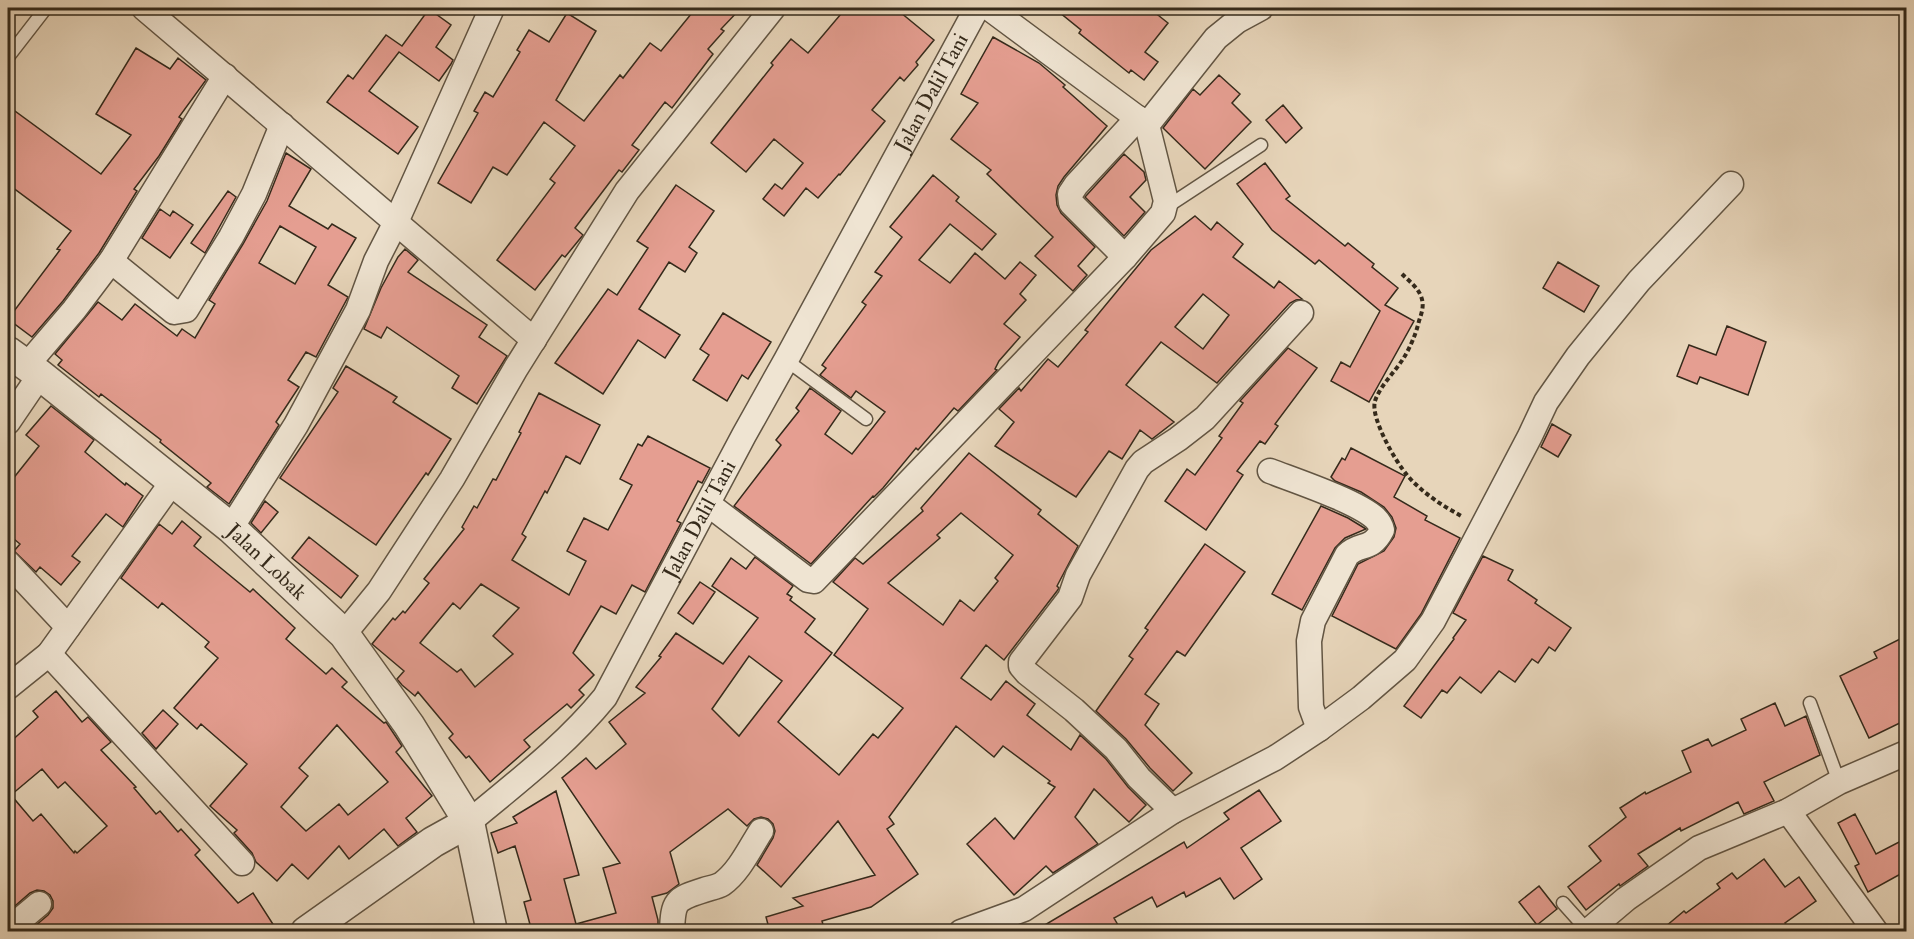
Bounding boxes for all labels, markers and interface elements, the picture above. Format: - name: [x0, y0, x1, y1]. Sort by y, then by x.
- street label: Jalan Dalil Tani: [888, 28, 974, 157]
- street label: Jalan Dalil Tani: [656, 455, 742, 584]
- street label: Jalan Lobak: [220, 517, 312, 606]

